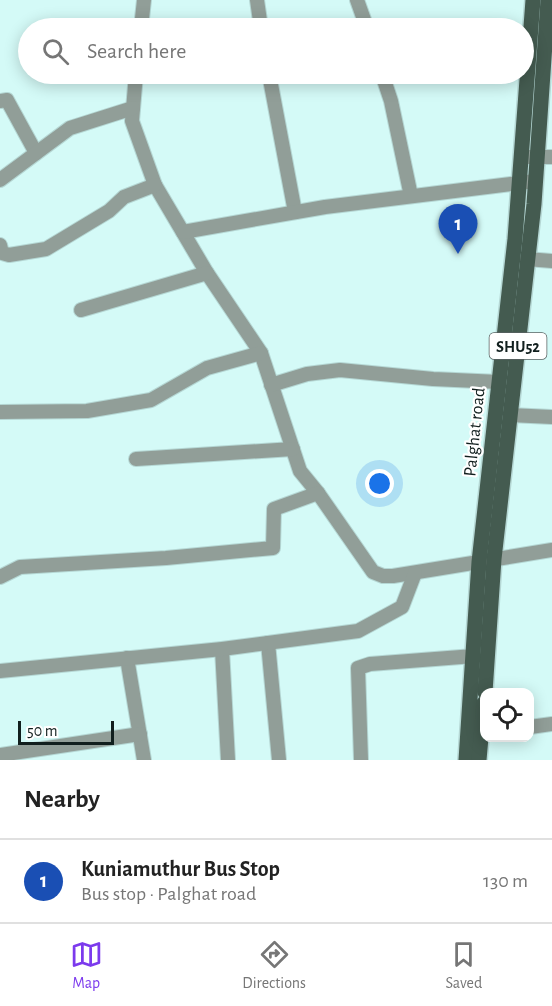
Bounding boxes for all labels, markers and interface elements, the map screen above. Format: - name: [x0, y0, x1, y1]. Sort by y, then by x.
- search box: [18, 18, 534, 84]
- icon: search: [39, 35, 72, 68]
- text: Search here: [87, 40, 186, 62]
- pin: 1: [438, 204, 478, 254]
- road number: SHU52: [490, 333, 546, 359]
- street label: Palghat road: [461, 387, 489, 477]
- your location: [365, 469, 394, 498]
- map controls: [480, 688, 534, 742]
- button: locate: [480, 688, 534, 742]
- scale bar: [18, 718, 114, 746]
- text: 50 m: [27, 723, 58, 739]
- text: Nearby: [24, 786, 100, 812]
- text: Kuniamuthur Bus Stop: [81, 858, 280, 880]
- text: 1: [40, 871, 47, 891]
- text: 130 m: [483, 871, 528, 891]
- text: Bus stop · Palghat road: [81, 884, 256, 904]
- tab: Map: [70, 938, 103, 993]
- tab: Directions: [242, 938, 306, 993]
- tab: Saved: [446, 938, 482, 993]

